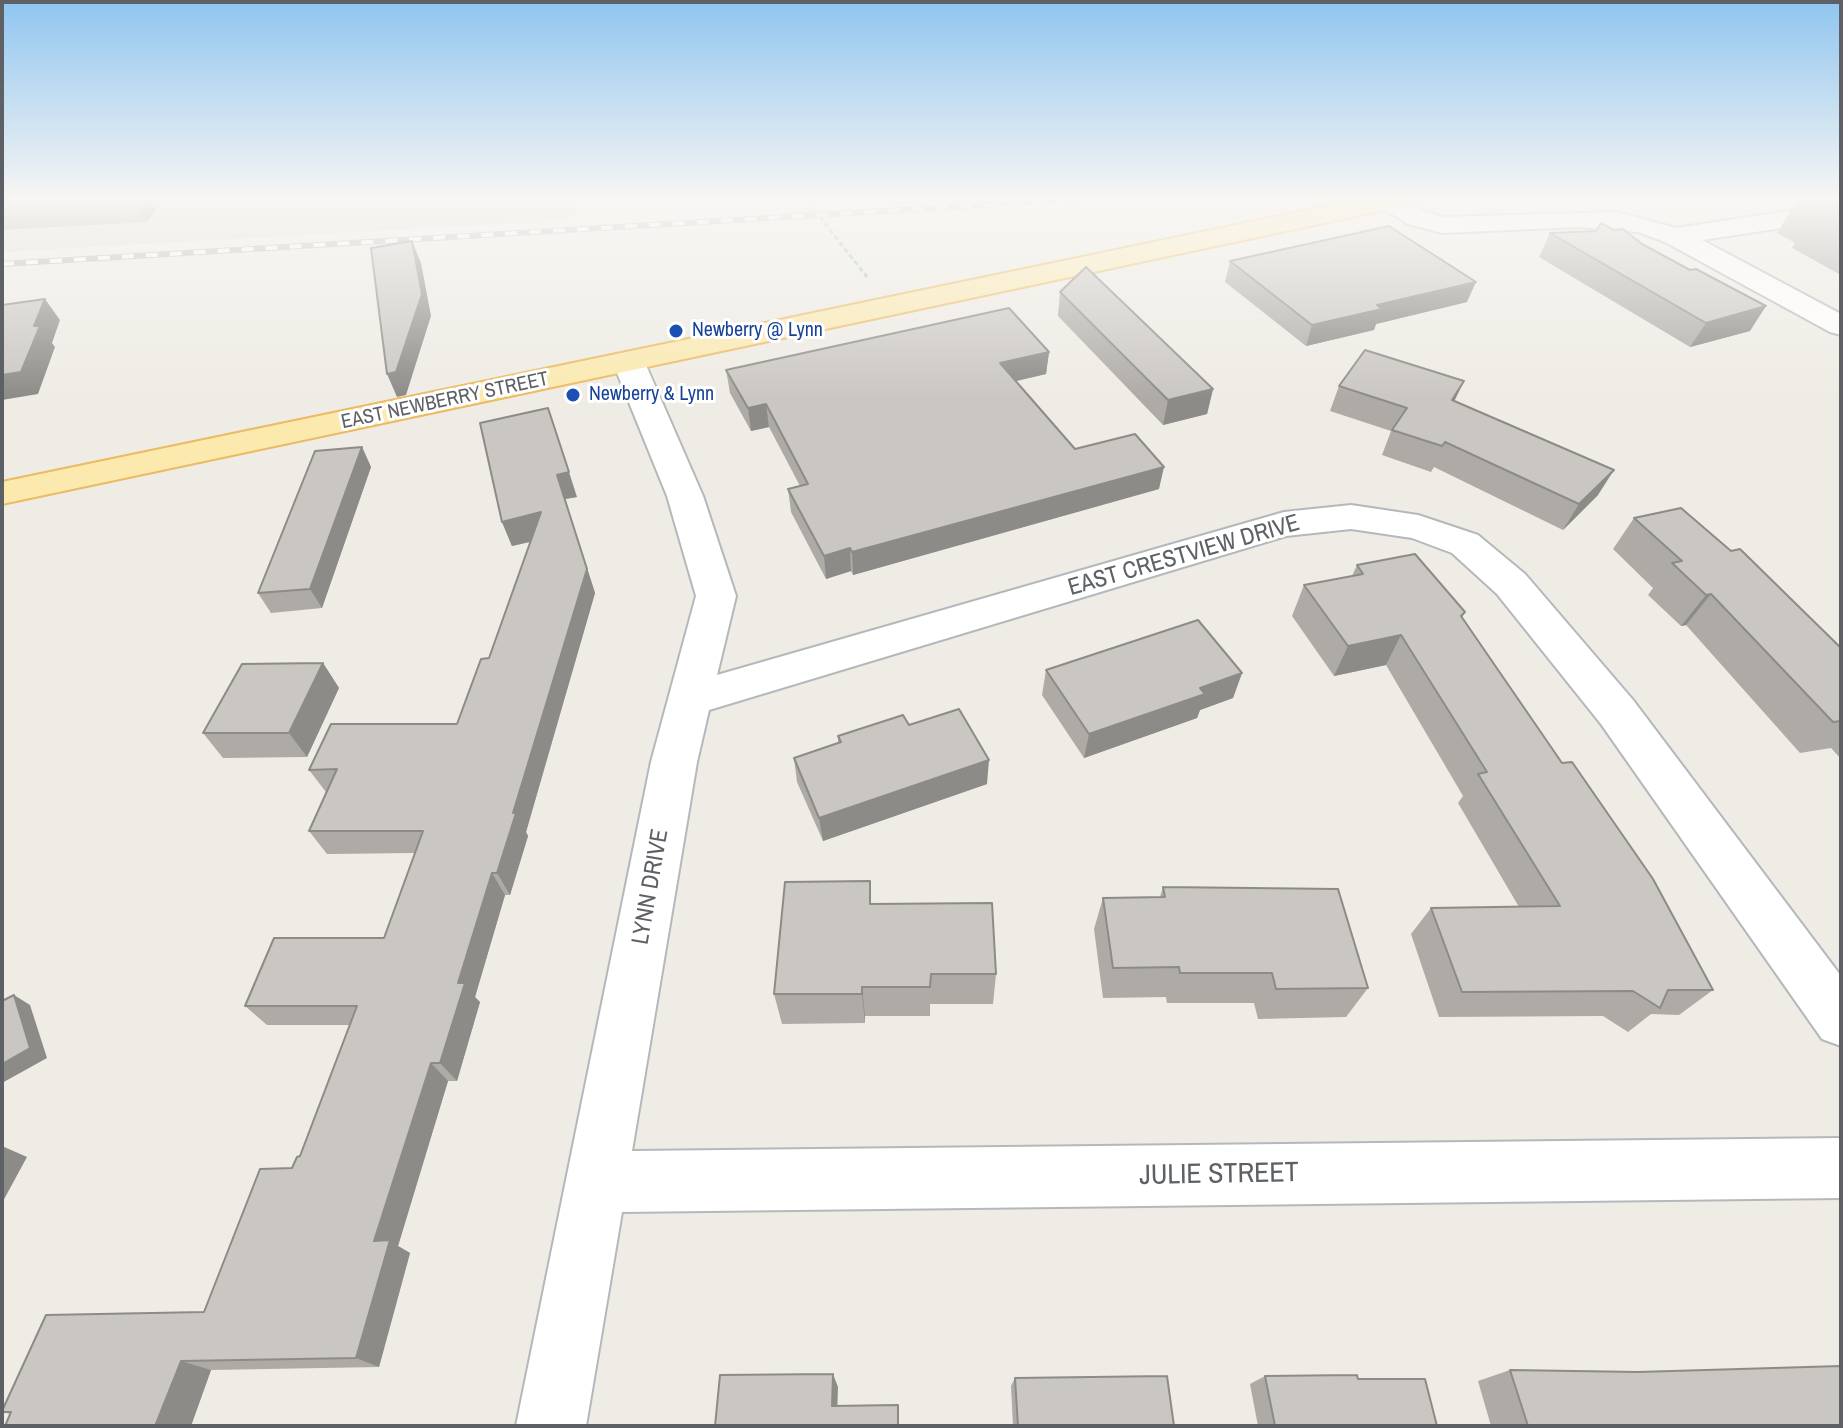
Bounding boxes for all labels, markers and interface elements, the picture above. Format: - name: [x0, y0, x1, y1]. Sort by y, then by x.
- place label: Newberry @ Lynn: [692, 319, 823, 343]
- marker: Newberry @ Lynn: [667, 322, 685, 340]
- street label: EAST NEWBERRY STREET: [339, 367, 551, 435]
- place label: Newberry & Lynn: [589, 383, 714, 407]
- marker: Newberry & Lynn: [564, 386, 582, 404]
- street label: EAST CRESTVIEW DRIVE: [1065, 509, 1303, 603]
- street label: LYNN DRIVE: [627, 827, 675, 947]
- street label: JULIE STREET: [1139, 1157, 1299, 1193]

